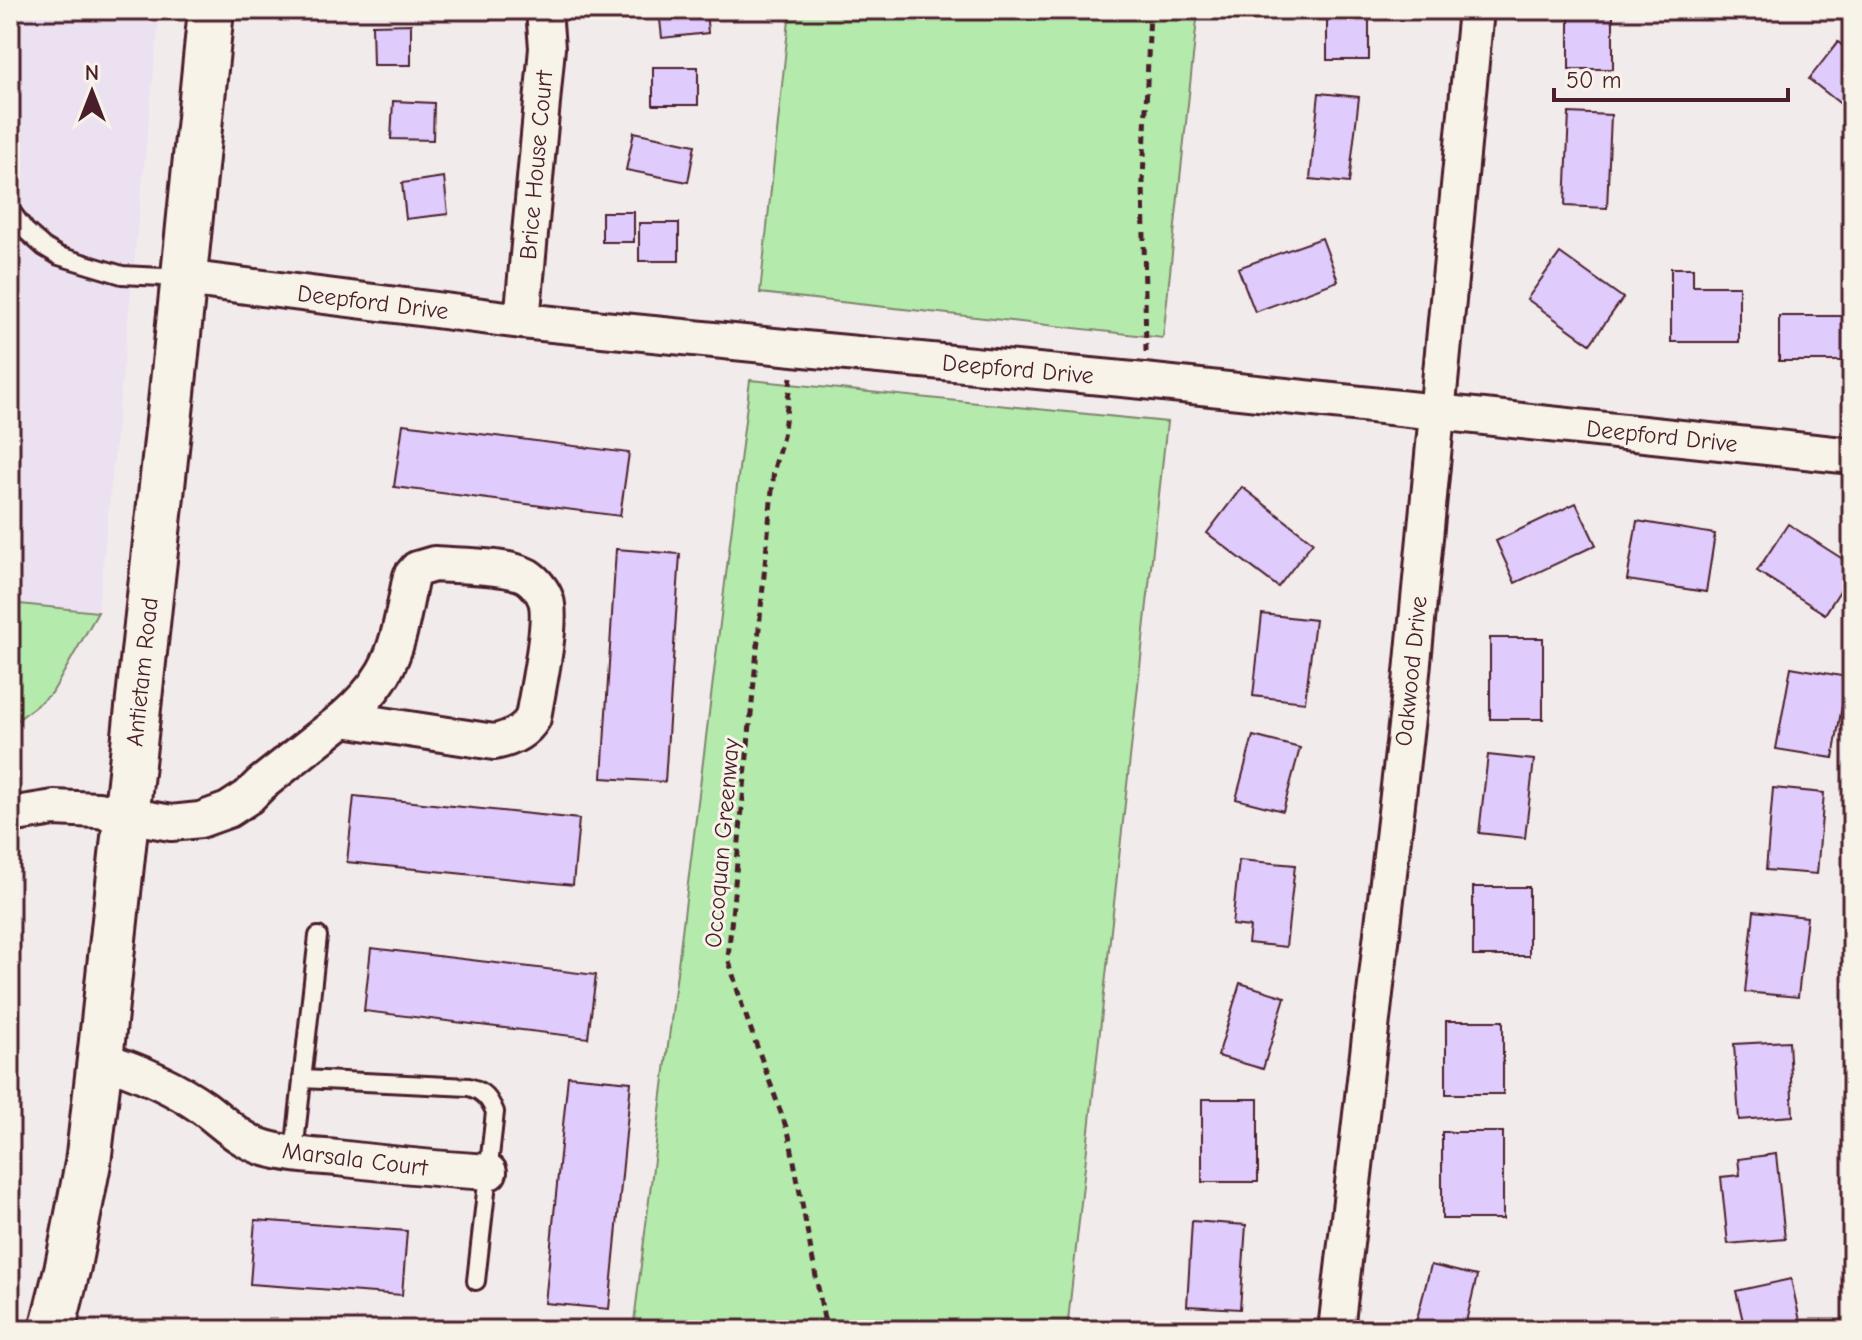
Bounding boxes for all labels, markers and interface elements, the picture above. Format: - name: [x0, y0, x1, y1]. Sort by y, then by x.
- north arrow: [52, 52, 132, 132]
- scale bar: [1554, 52, 1788, 102]
- text: N: [85, 60, 99, 86]
- text: 50 m: [1566, 66, 1622, 94]
- street label: Brice House Court: [514, 68, 558, 261]
- street label: Deepford Drive: [296, 279, 450, 325]
- street label: Deepford Drive: [941, 348, 1095, 390]
- street label: Deepford Drive: [1585, 414, 1739, 458]
- street label: Oakwood Drive: [1389, 594, 1433, 748]
- street label: Antietam Road: [120, 596, 164, 748]
- street label: Occoquan Greenway: [699, 737, 745, 949]
- street label: Marsala Court: [281, 1136, 430, 1182]

